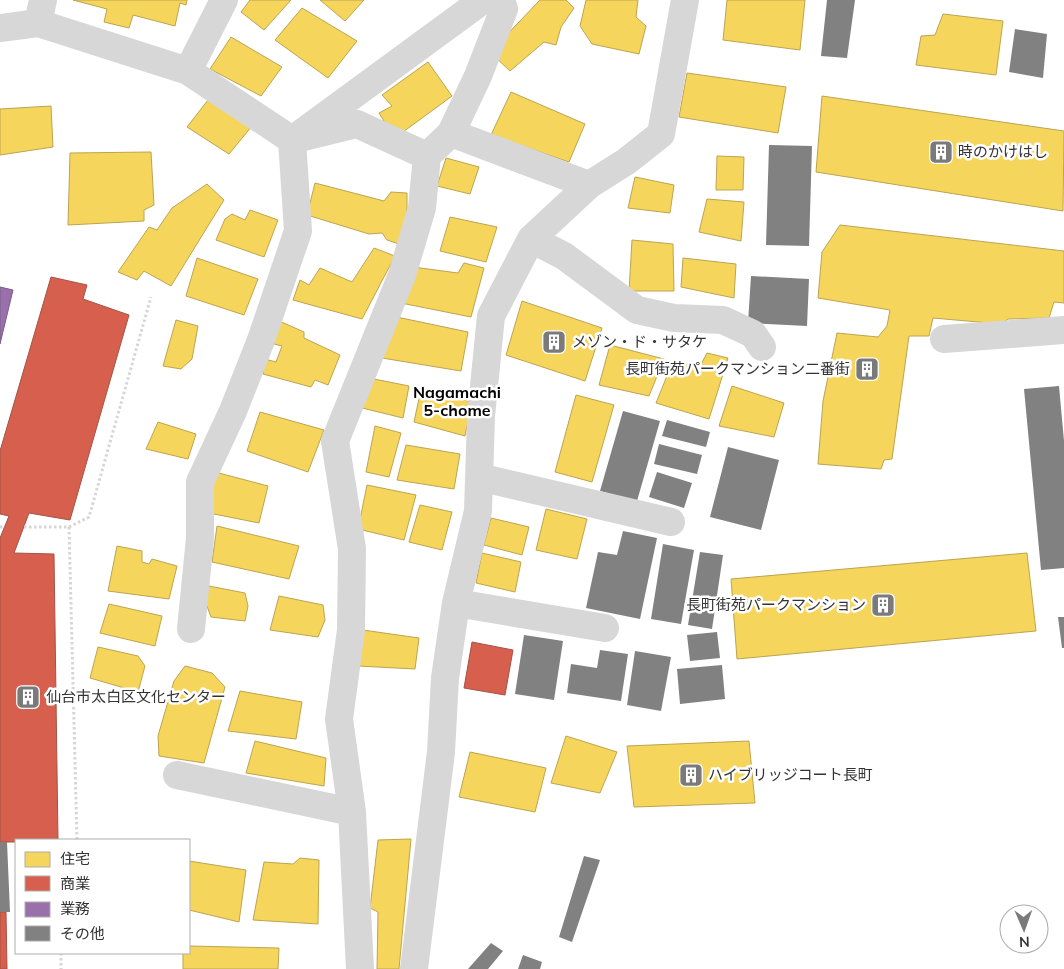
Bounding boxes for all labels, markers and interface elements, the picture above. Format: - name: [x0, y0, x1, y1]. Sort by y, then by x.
- building icon: 時のかけはし: [928, 139, 954, 165]
- place label: 時のかけはし: [958, 142, 1048, 161]
- building icon: メゾン・ド・サタケ: [541, 329, 567, 355]
- place label: メゾン・ド・サタケ: [572, 332, 707, 351]
- building icon: 長町街苑パークマンション二番街: [854, 356, 880, 382]
- place label: 長町街苑パークマンション二番街: [625, 359, 850, 378]
- district label: Nagamachi 5-chome: [413, 382, 501, 420]
- building icon: 長町街苑パークマンション: [870, 592, 896, 618]
- place label: 長町街苑パークマンション: [686, 595, 866, 614]
- building icon: 仙台市太白区文化センター: [15, 684, 41, 710]
- place label: 仙台市太白区文化センター: [46, 687, 226, 706]
- building icon: ハイブリッジコート長町: [678, 762, 704, 788]
- place label: ハイブリッジコート長町: [708, 765, 873, 784]
- legend: [15, 839, 190, 954]
- text: 住宅: [60, 849, 90, 868]
- text: 商業: [60, 874, 90, 893]
- text: 業務: [60, 899, 90, 918]
- north arrow: [999, 904, 1049, 954]
- text: その他: [60, 924, 105, 943]
- text: N: [1019, 933, 1030, 951]

